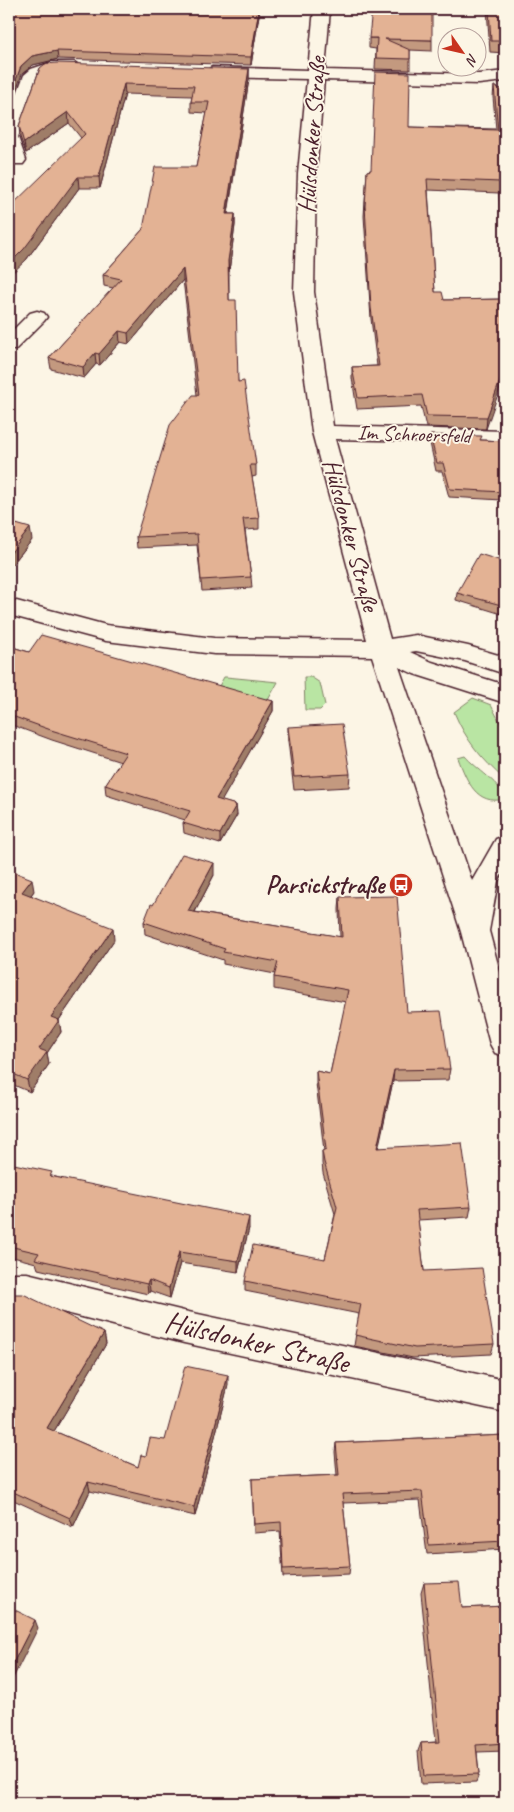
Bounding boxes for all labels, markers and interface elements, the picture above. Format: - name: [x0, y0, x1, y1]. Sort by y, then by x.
- north arrow: [436, 28, 486, 78]
- text: N: [462, 51, 482, 69]
- street label: Hülsdonker Straße: [291, 54, 334, 214]
- street label: Im Schroersfeld: [357, 419, 474, 449]
- street label: Hülsdonker Straße: [315, 455, 387, 617]
- place label: Parsickstraße: [266, 869, 387, 901]
- bus stop icon: Parsickstraße: [388, 872, 414, 898]
- street label: Hülsdonker Straße: [161, 1302, 355, 1382]

